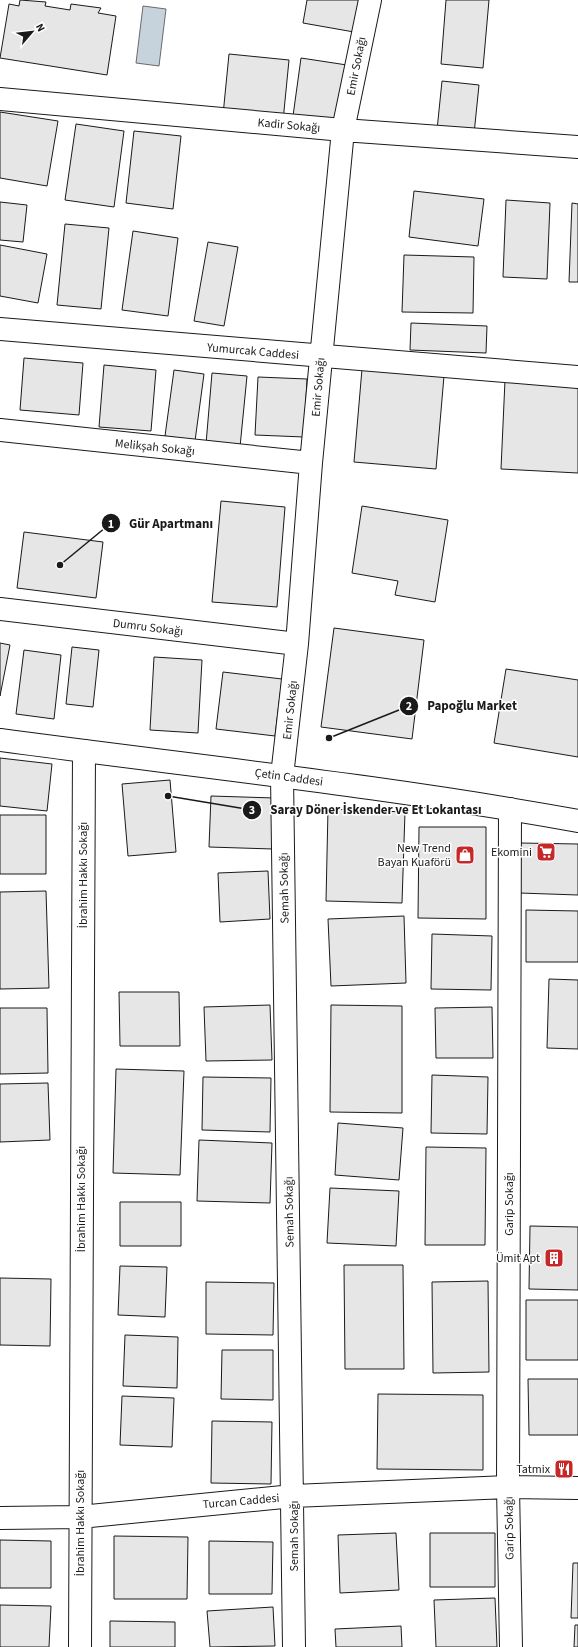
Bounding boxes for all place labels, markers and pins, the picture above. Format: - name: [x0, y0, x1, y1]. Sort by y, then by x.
- callout: Gür Apartmanı: [101, 511, 221, 536]
- callout: Papoğlu Market: [399, 693, 525, 718]
- callout: Saray Döner İskender ve Et Lokantası: [242, 797, 489, 822]
- place label: New Trend Bayan Kuaförü: [378, 840, 451, 871]
- supermarket icon: Ekomini: [535, 841, 557, 863]
- shop icon: New Trend Bayan Kuaförü: [454, 844, 476, 866]
- place label: Ekomini: [491, 844, 532, 861]
- building icon: Ümit Apt: [543, 1247, 565, 1269]
- place label: Ümit Apt: [496, 1250, 540, 1267]
- restaurant icon: Tatmix: [553, 1458, 575, 1480]
- place label: Tatmix: [516, 1461, 551, 1478]

